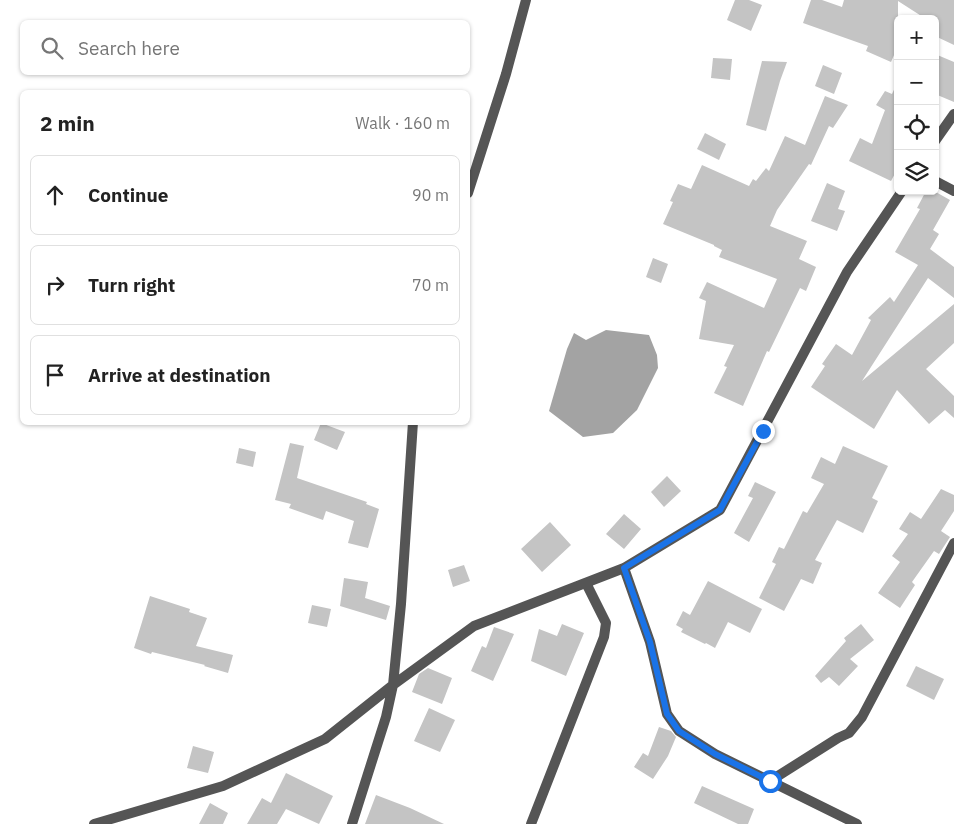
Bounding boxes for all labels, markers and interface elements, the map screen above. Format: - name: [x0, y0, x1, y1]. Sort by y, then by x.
- map controls: [894, 15, 939, 195]
- button: +: [894, 15, 939, 60]
- search box: [20, 20, 470, 75]
- icon: search: [38, 34, 66, 62]
- text: Search here: [78, 36, 180, 60]
- button: −: [894, 60, 939, 105]
- button: locate: [894, 105, 939, 150]
- text: 2 min: [40, 109, 95, 137]
- text: Walk · 160 m: [355, 113, 450, 133]
- button: layers: [894, 150, 939, 195]
- icon: ahead: [41, 181, 69, 209]
- text: Continue: [88, 183, 168, 207]
- text: 90 m: [412, 185, 449, 205]
- icon: right: [41, 271, 69, 299]
- text: Turn right: [88, 273, 175, 297]
- text: 70 m: [412, 275, 449, 295]
- icon: arrive: [41, 361, 69, 389]
- text: Arrive at destination: [88, 363, 271, 387]
- route end: [752, 420, 775, 443]
- route start: [759, 770, 782, 793]

